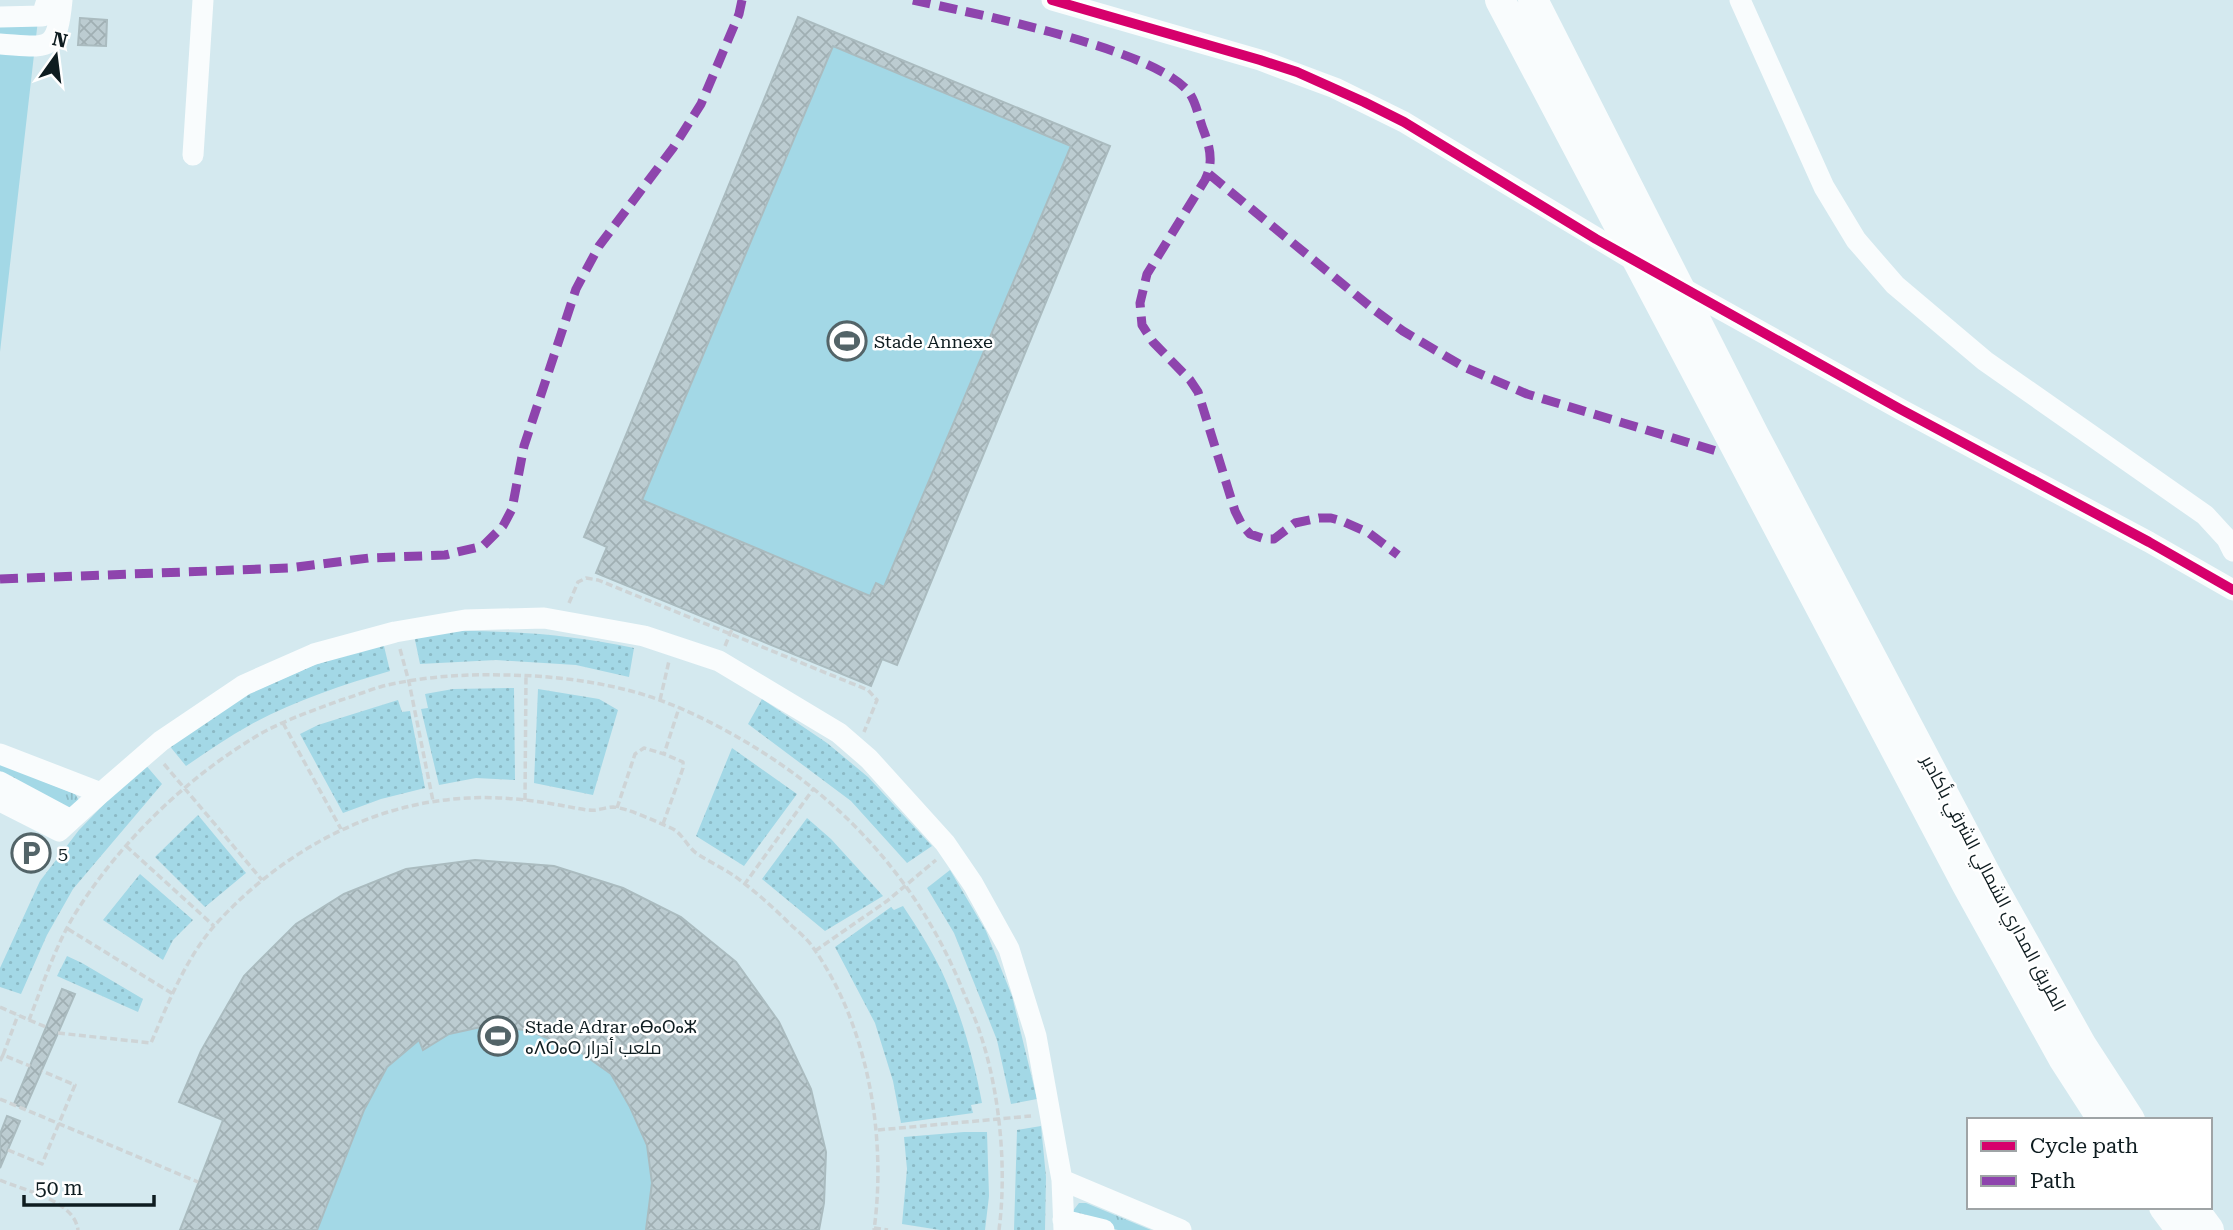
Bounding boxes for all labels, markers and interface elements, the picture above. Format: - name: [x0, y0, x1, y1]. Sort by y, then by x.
- north arrow: [21, 21, 91, 91]
- text: N: [50, 27, 70, 53]
- sports icon: Stade Annexe: [826, 320, 868, 362]
- place label: Stade Annexe: [874, 331, 993, 352]
- street label: الطريق المداري الشمالي الشرقي بأكادير: [1913, 751, 2071, 1016]
- parking icon: 5: [10, 832, 52, 874]
- place label: 5: [58, 843, 68, 864]
- sports icon: Stade Adrar ⴰⴱⴰⵔⴰⵣ ⴰⴷⵔⴰⵔ ملعب أدرار: [477, 1015, 519, 1057]
- place label: Stade Adrar ⴰⴱⴰⵔⴰⵣ ⴰⴷⵔⴰⵔ ملعب أدرار: [525, 1016, 697, 1059]
- legend: [1967, 1118, 2212, 1209]
- text: Cycle path: [2030, 1134, 2139, 1158]
- scale bar: [24, 1164, 154, 1208]
- text: Path: [2030, 1169, 2076, 1193]
- text: 50 m: [35, 1176, 83, 1200]

